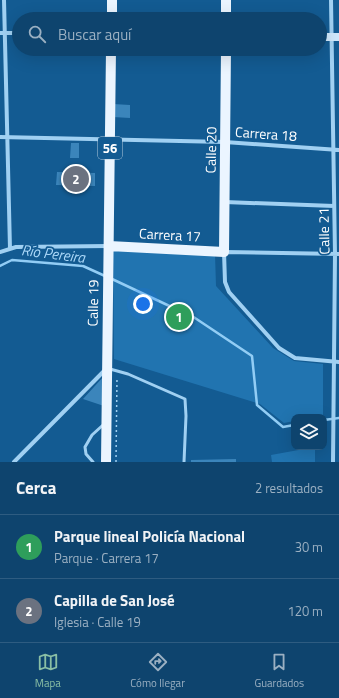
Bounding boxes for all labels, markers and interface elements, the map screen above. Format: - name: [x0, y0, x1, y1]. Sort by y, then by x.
- search box: [12, 12, 327, 56]
- icon: search: [26, 23, 48, 45]
- text: Buscar aquí: [58, 23, 131, 46]
- street label: Carrera 18: [234, 121, 298, 146]
- street label: Calle 20: [200, 126, 221, 174]
- road number: 56: [98, 137, 122, 159]
- pin: 2: [63, 164, 89, 194]
- street label: Calle 21: [313, 207, 334, 255]
- street label: Carrera 17: [139, 222, 201, 247]
- water label: Río Pereira: [20, 238, 88, 269]
- street label: Calle 19: [82, 279, 103, 327]
- your location: [133, 294, 153, 314]
- pin: 1: [166, 302, 192, 332]
- map controls: [291, 414, 327, 450]
- button: layers: [291, 414, 327, 450]
- text: Cerca: [16, 475, 56, 501]
- text: 2 resultados: [255, 478, 323, 498]
- text: Parque lineal Policía Nacional: [54, 525, 245, 548]
- text: 1: [25, 537, 33, 557]
- text: 30 m: [295, 537, 323, 557]
- text: Parque · Carrera 17: [54, 548, 159, 568]
- text: Capilla de San José: [54, 589, 175, 612]
- text: 2: [25, 601, 33, 621]
- text: 120 m: [287, 601, 323, 621]
- text: Iglesia · Calle 19: [54, 612, 141, 632]
- tab: Mapa: [35, 651, 61, 691]
- tab: Cómo llegar: [130, 651, 185, 691]
- tab: Guardados: [254, 651, 304, 691]

